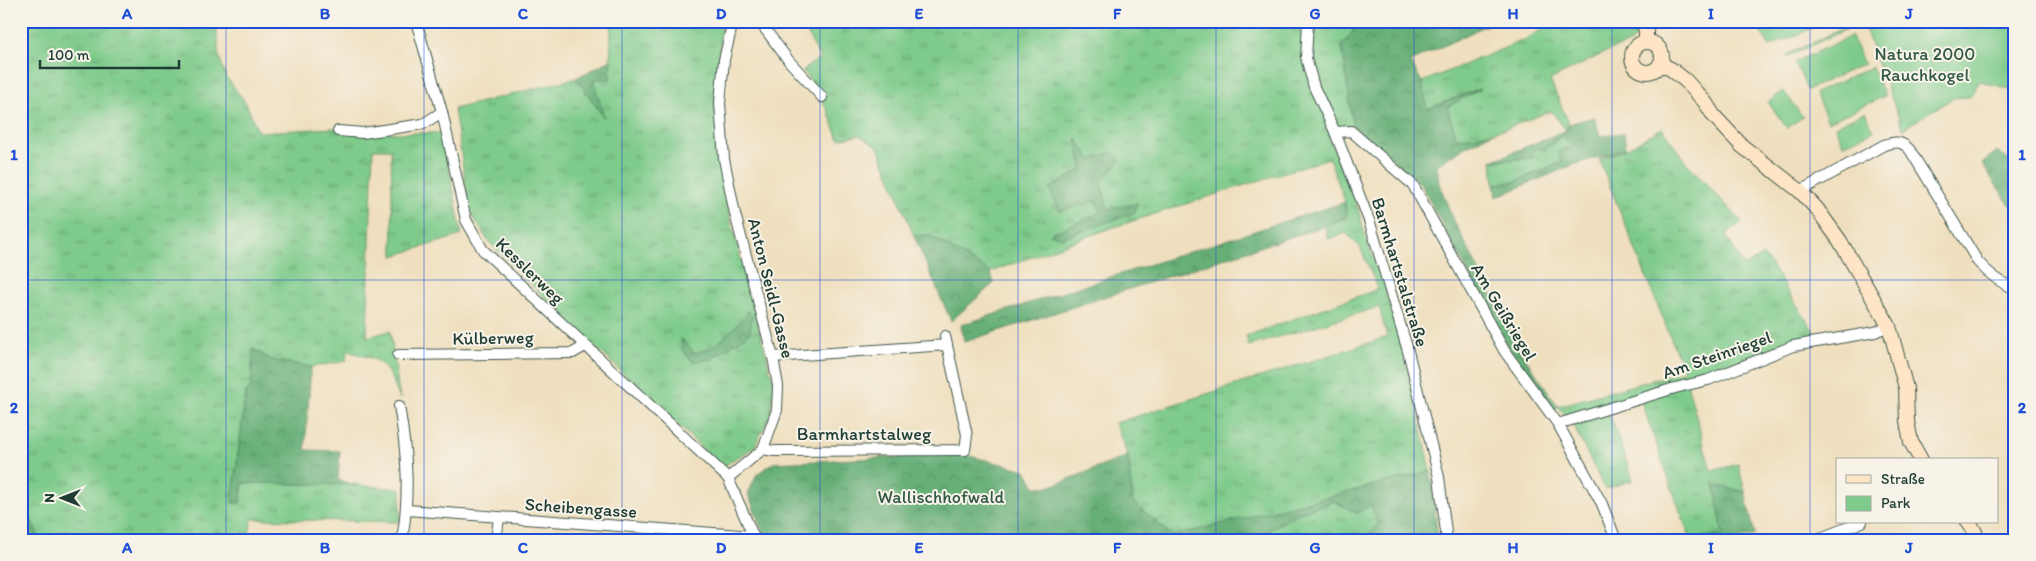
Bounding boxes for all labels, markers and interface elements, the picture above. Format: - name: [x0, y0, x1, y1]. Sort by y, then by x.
- text: A: [121, 4, 133, 23]
- text: B: [320, 4, 331, 23]
- text: C: [518, 4, 529, 23]
- text: D: [716, 4, 727, 23]
- text: E: [915, 4, 924, 23]
- text: F: [1113, 4, 1122, 23]
- text: G: [1309, 4, 1321, 23]
- text: H: [1507, 4, 1519, 23]
- text: I: [1708, 4, 1714, 23]
- text: J: [1904, 4, 1913, 23]
- scale bar: [40, 38, 179, 70]
- park label: Natura 2000 Rauchkogel: [1875, 43, 1975, 86]
- text: 100 m: [48, 46, 90, 64]
- text: 1: [10, 145, 18, 164]
- text: 1: [2018, 145, 2026, 164]
- street label: Barmhartstalstraße: [1367, 195, 1433, 349]
- street label: Anton Seidl-Gasse: [743, 216, 799, 360]
- street label: Kesslerweg: [491, 233, 569, 310]
- street label: Am Geißriegel: [1466, 259, 1542, 365]
- street label: Külberweg: [452, 326, 535, 350]
- street label: Am Steinriegel: [1659, 326, 1775, 384]
- text: 2: [10, 398, 19, 417]
- text: 2: [2018, 398, 2027, 417]
- street label: Barmhartstalweg: [797, 423, 932, 445]
- legend: [1836, 458, 1998, 524]
- text: Straße: [1881, 470, 1925, 488]
- north arrow: [38, 474, 88, 524]
- park label: Wallischhofwald: [878, 486, 1004, 508]
- text: N: [41, 493, 58, 503]
- street label: Scheibengasse: [524, 493, 638, 523]
- text: Park: [1881, 494, 1911, 512]
- text: A: [121, 538, 133, 557]
- text: B: [320, 538, 331, 557]
- text: C: [518, 538, 529, 557]
- text: D: [716, 538, 727, 557]
- text: E: [915, 538, 924, 557]
- text: F: [1113, 538, 1122, 557]
- text: G: [1309, 538, 1321, 557]
- text: H: [1507, 538, 1519, 557]
- text: I: [1708, 538, 1714, 557]
- text: J: [1904, 538, 1913, 557]

